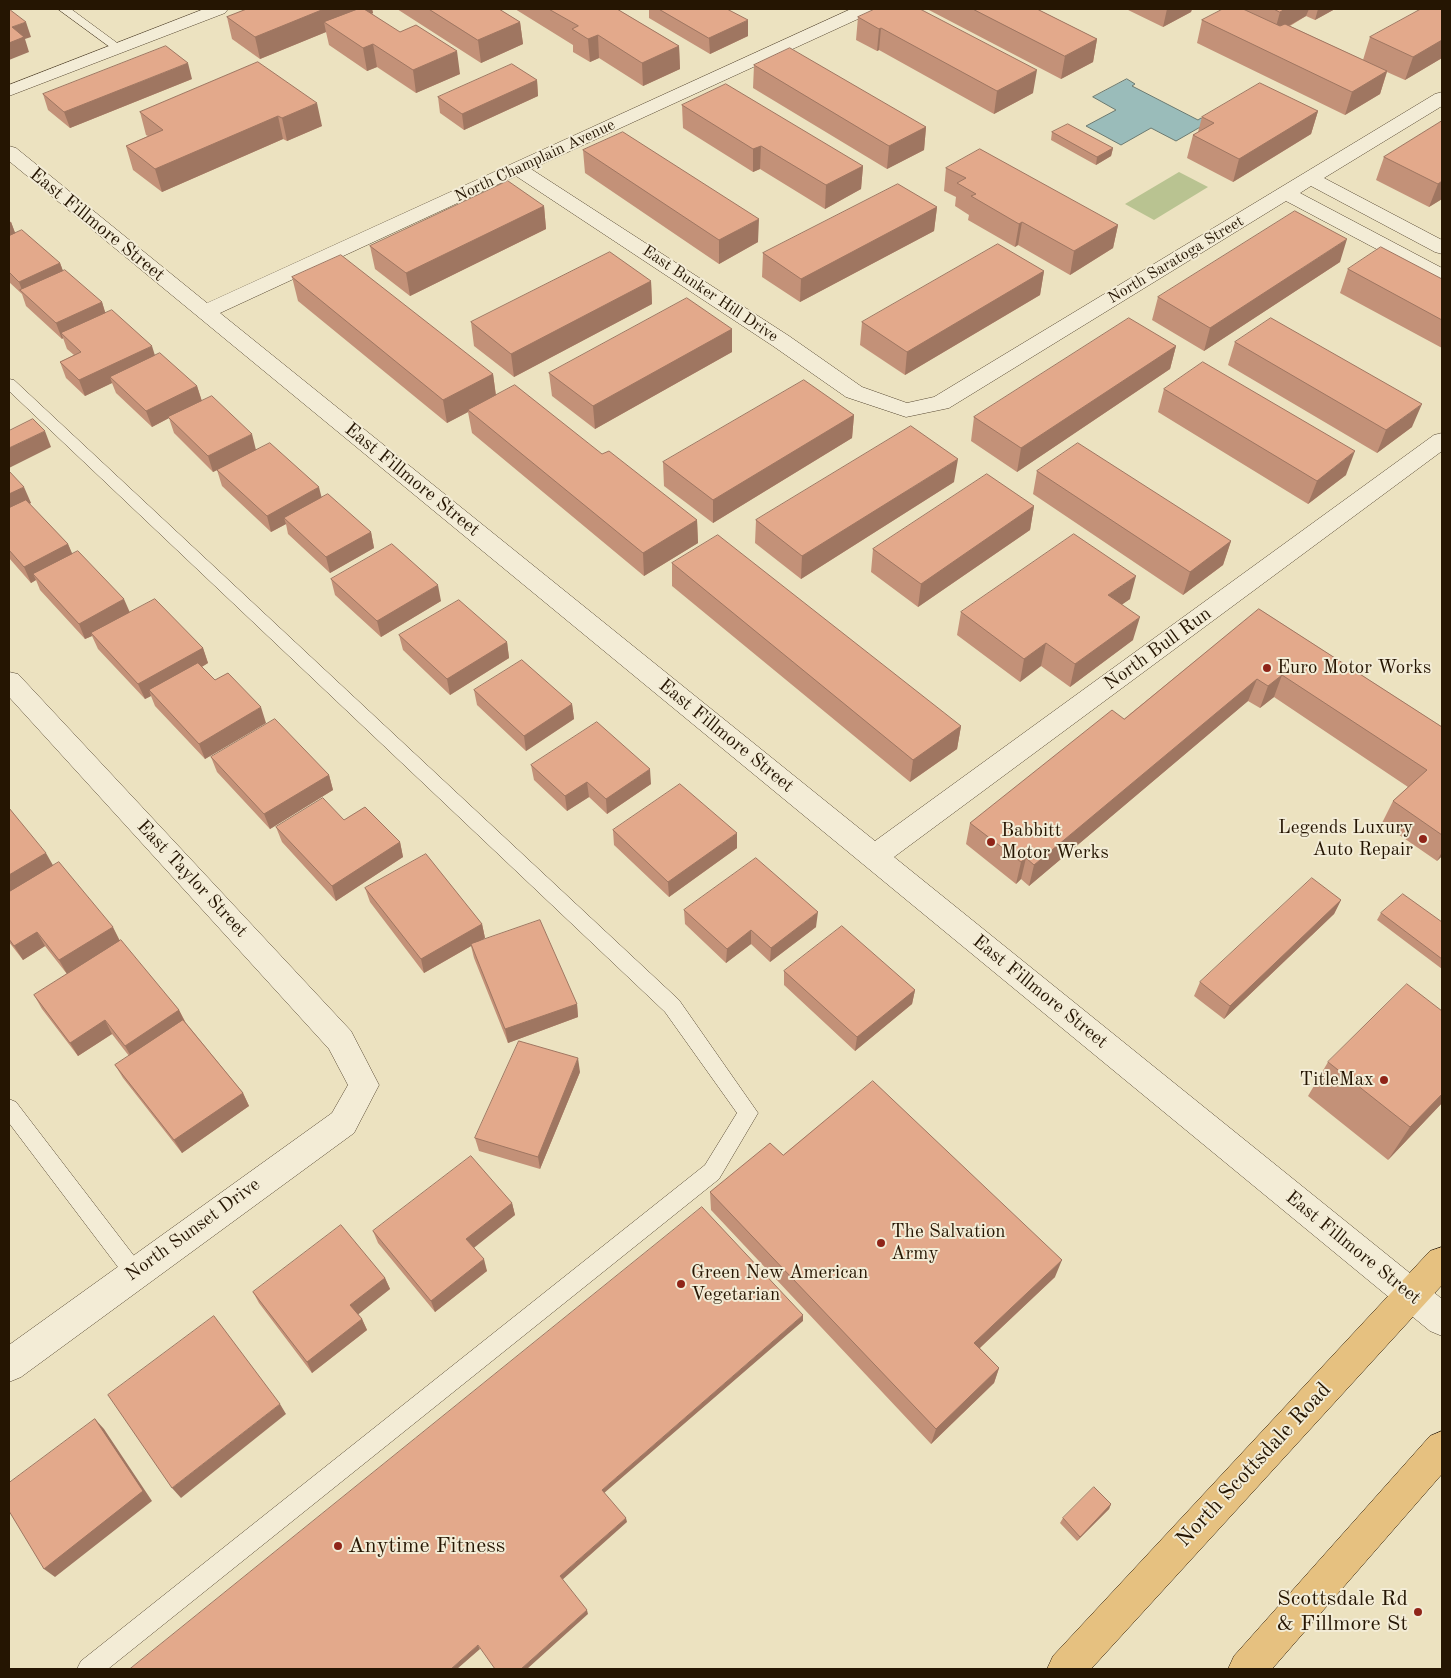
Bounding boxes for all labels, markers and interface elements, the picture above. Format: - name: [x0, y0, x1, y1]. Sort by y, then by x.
- street label: North Champlain Avenue: [452, 115, 618, 207]
- street label: East Fillmore Street: [25, 163, 169, 287]
- street label: North Saratoga Street: [1105, 212, 1247, 308]
- street label: East Bunker Hill Drive: [639, 241, 781, 347]
- street label: East Fillmore Street: [340, 418, 484, 542]
- street label: North Bull Run: [1100, 602, 1216, 696]
- place label: Euro Motor Works: [1277, 657, 1431, 679]
- marker: Euro Motor Works: [1261, 662, 1273, 674]
- street label: East Fillmore Street: [654, 674, 798, 798]
- street label: East Taylor Street: [132, 815, 252, 943]
- place label: Legends Luxury Auto Repair: [1278, 817, 1413, 861]
- place label: Babbitt Motor Werks: [1001, 820, 1109, 864]
- marker: Legends Luxury Auto Repair: [1417, 833, 1429, 845]
- marker: Babbitt Motor Werks: [985, 836, 997, 848]
- street label: East Fillmore Street: [968, 930, 1112, 1054]
- place label: TitleMax: [1300, 1069, 1374, 1091]
- marker: TitleMax: [1378, 1074, 1390, 1086]
- street label: North Sunset Drive: [121, 1173, 265, 1287]
- street label: East Fillmore Street: [1281, 1186, 1425, 1310]
- place label: The Salvation Army: [891, 1221, 1006, 1265]
- marker: The Salvation Army: [875, 1237, 887, 1249]
- place label: Green New American Vegetarian: [691, 1262, 868, 1306]
- marker: Green New American Vegetarian: [675, 1278, 687, 1290]
- street label: North Scottsdale Road: [1171, 1377, 1337, 1553]
- place label: Anytime Fitness: [348, 1533, 505, 1559]
- marker: Anytime Fitness: [332, 1540, 344, 1552]
- place label: Scottsdale Rd & Fillmore St: [1277, 1586, 1408, 1638]
- marker: Scottsdale Rd & Fillmore St: [1412, 1606, 1424, 1618]

